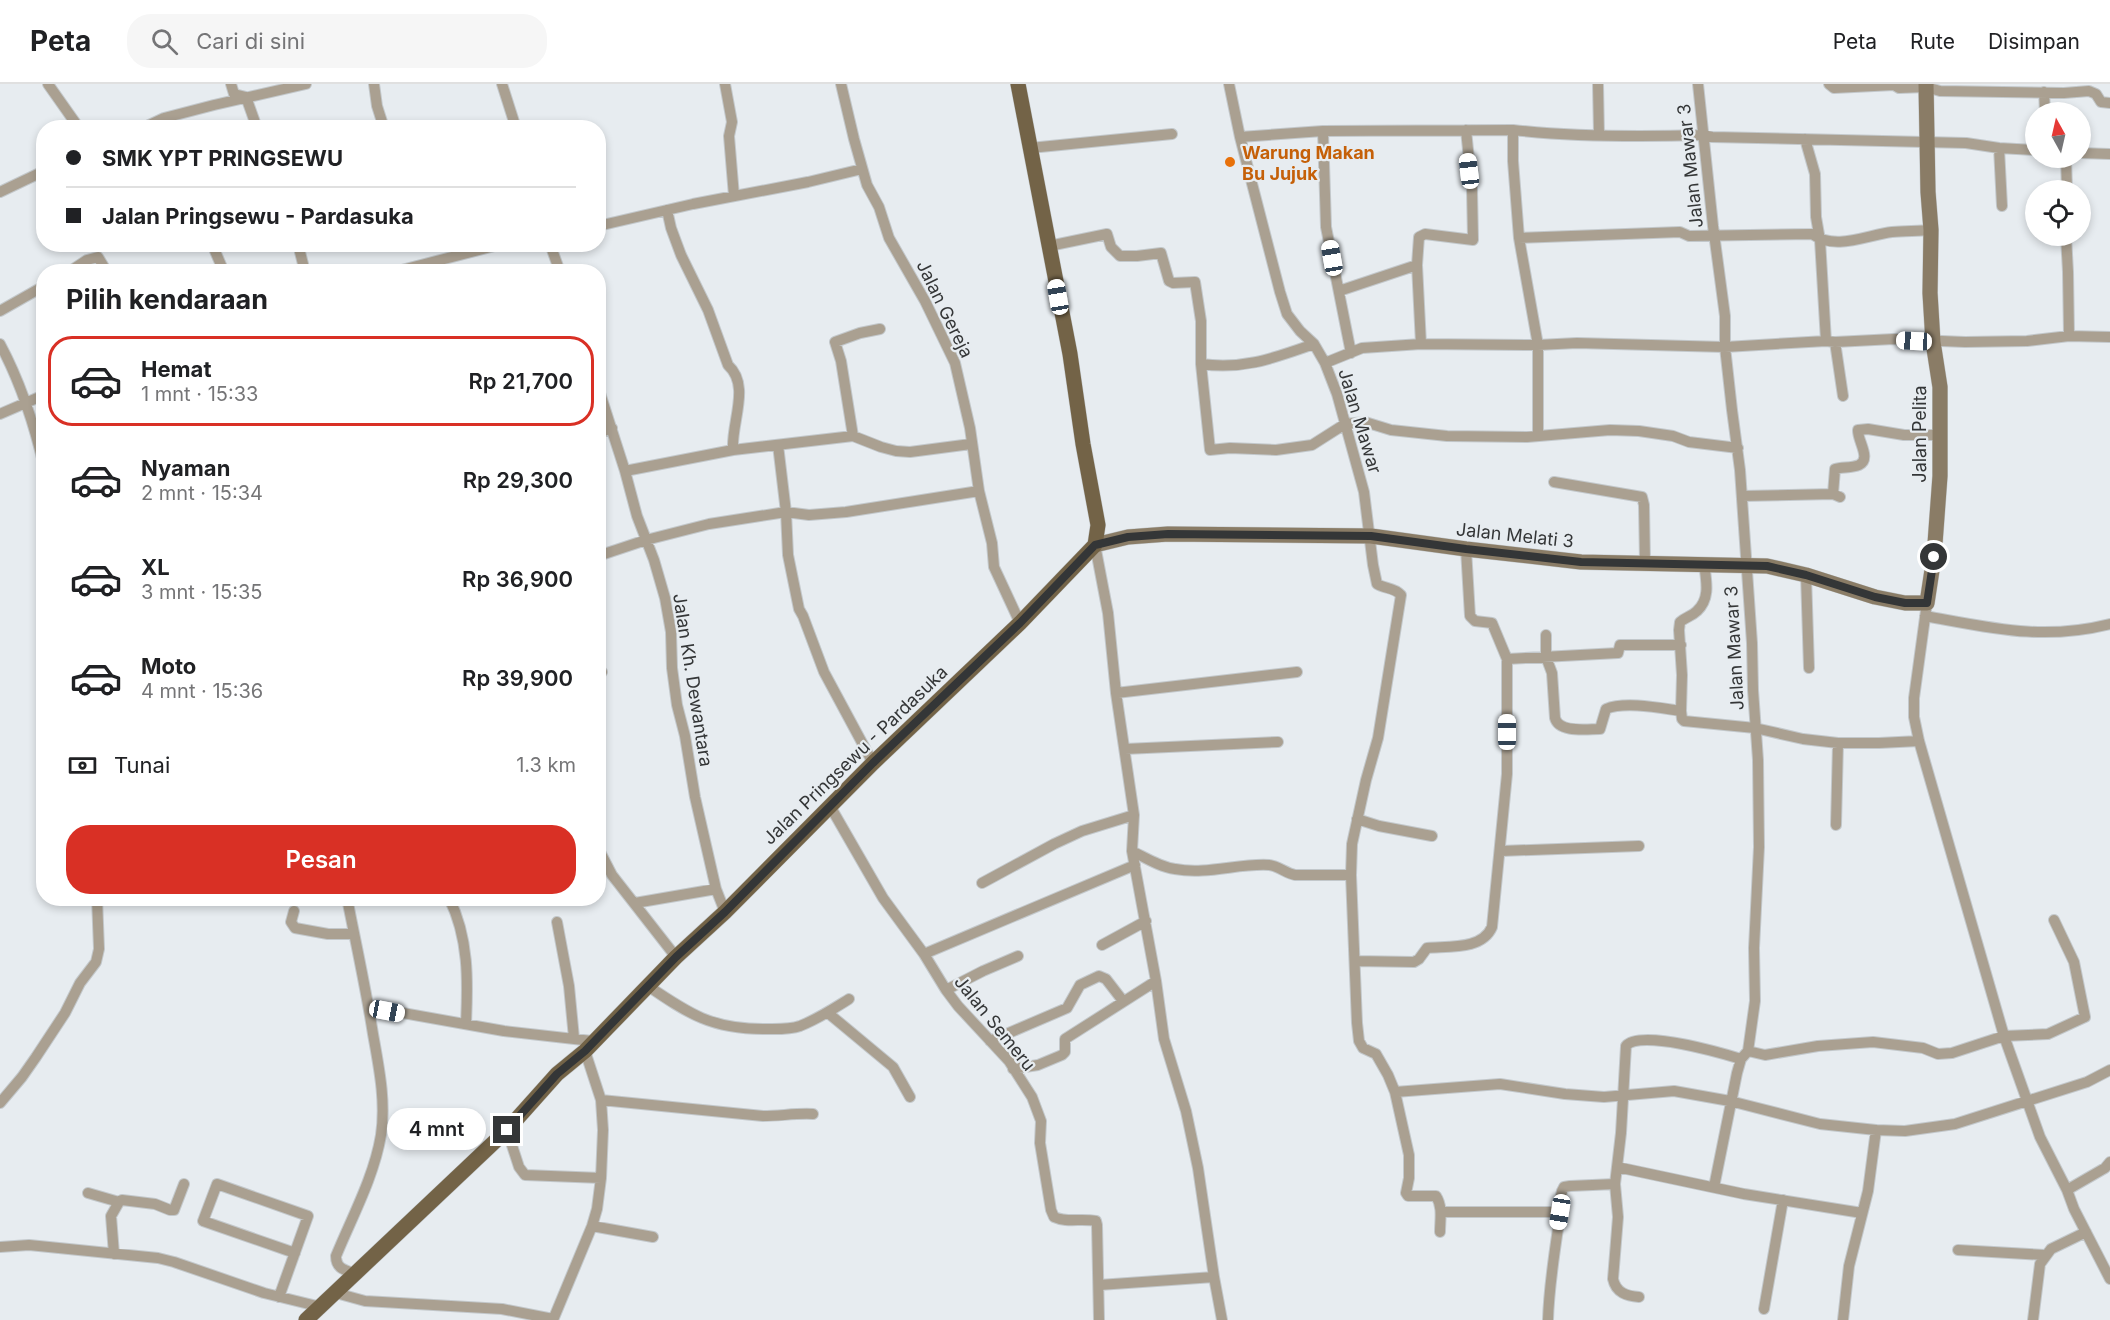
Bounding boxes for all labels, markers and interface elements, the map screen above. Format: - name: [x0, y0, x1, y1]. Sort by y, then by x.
- search box: [127, 14, 547, 68]
- text: Peta: [30, 24, 91, 58]
- icon: search: [148, 25, 181, 58]
- text: Cari di sini: [196, 28, 305, 54]
- text: Peta: [1833, 29, 1877, 54]
- text: Rute: [1910, 29, 1955, 54]
- text: Disimpan: [1988, 29, 2080, 54]
- north arrow: [2025, 102, 2091, 168]
- map controls: [2025, 102, 2091, 246]
- street label: Jalan Mawar 3: [1673, 103, 1707, 229]
- place label: Warung Makan Bu Jujuk: [1242, 142, 1375, 184]
- text: SMK YPT PRINGSEWU: [102, 145, 343, 171]
- car: [1458, 152, 1480, 190]
- marker: Warung Makan Bu Jujuk: [1223, 155, 1237, 169]
- button: locate: [2025, 180, 2091, 246]
- text: Jalan Pringsewu - Pardasuka: [102, 203, 414, 229]
- car: [1320, 239, 1344, 277]
- street label: Jalan Gereja: [912, 257, 978, 361]
- car: [1046, 278, 1070, 316]
- text: Pilih kendaraan: [66, 283, 268, 316]
- car: [1896, 331, 1932, 351]
- icon: car: [69, 354, 123, 408]
- text: Hemat: [141, 356, 211, 382]
- street label: Jalan Mawar: [1334, 366, 1386, 476]
- text: Rp 21,700: [468, 368, 573, 394]
- text: 1 mnt · 15:33: [141, 382, 258, 406]
- street label: Jalan Pelita: [1909, 385, 1930, 483]
- icon: car: [69, 453, 123, 507]
- text: Nyaman: [141, 455, 230, 481]
- text: Rp 29,300: [463, 467, 573, 493]
- text: 2 mnt · 15:34: [141, 481, 263, 505]
- street label: Jalan Melati 3: [1455, 518, 1575, 552]
- route start: [1920, 543, 1947, 570]
- icon: car: [69, 552, 123, 606]
- text: XL: [141, 554, 170, 580]
- text: Rp 36,900: [462, 566, 573, 592]
- text: 3 mnt · 15:35: [141, 580, 262, 604]
- street label: Jalan Mawar 3: [1720, 585, 1748, 711]
- street label: Jalan Kh. Dewantara: [669, 592, 717, 768]
- icon: car: [69, 651, 123, 705]
- text: Moto: [141, 653, 196, 679]
- street label: Jalan Pringsewu - Pardasuka: [759, 661, 951, 849]
- text: Rp 39,900: [462, 665, 573, 691]
- text: 4 mnt · 15:36: [141, 679, 263, 703]
- car: [1498, 714, 1516, 750]
- icon: cash: [66, 749, 99, 782]
- text: Tunai: [114, 752, 170, 778]
- text: 1.3 km: [516, 753, 576, 777]
- button: Pesan: [66, 825, 576, 894]
- street label: Jalan Semeru: [950, 971, 1040, 1075]
- car: [368, 999, 406, 1023]
- callout: 4 mnt: [387, 1109, 486, 1151]
- route end: [493, 1116, 520, 1143]
- text: 4 mnt: [409, 1117, 464, 1141]
- car: [1548, 1193, 1572, 1231]

